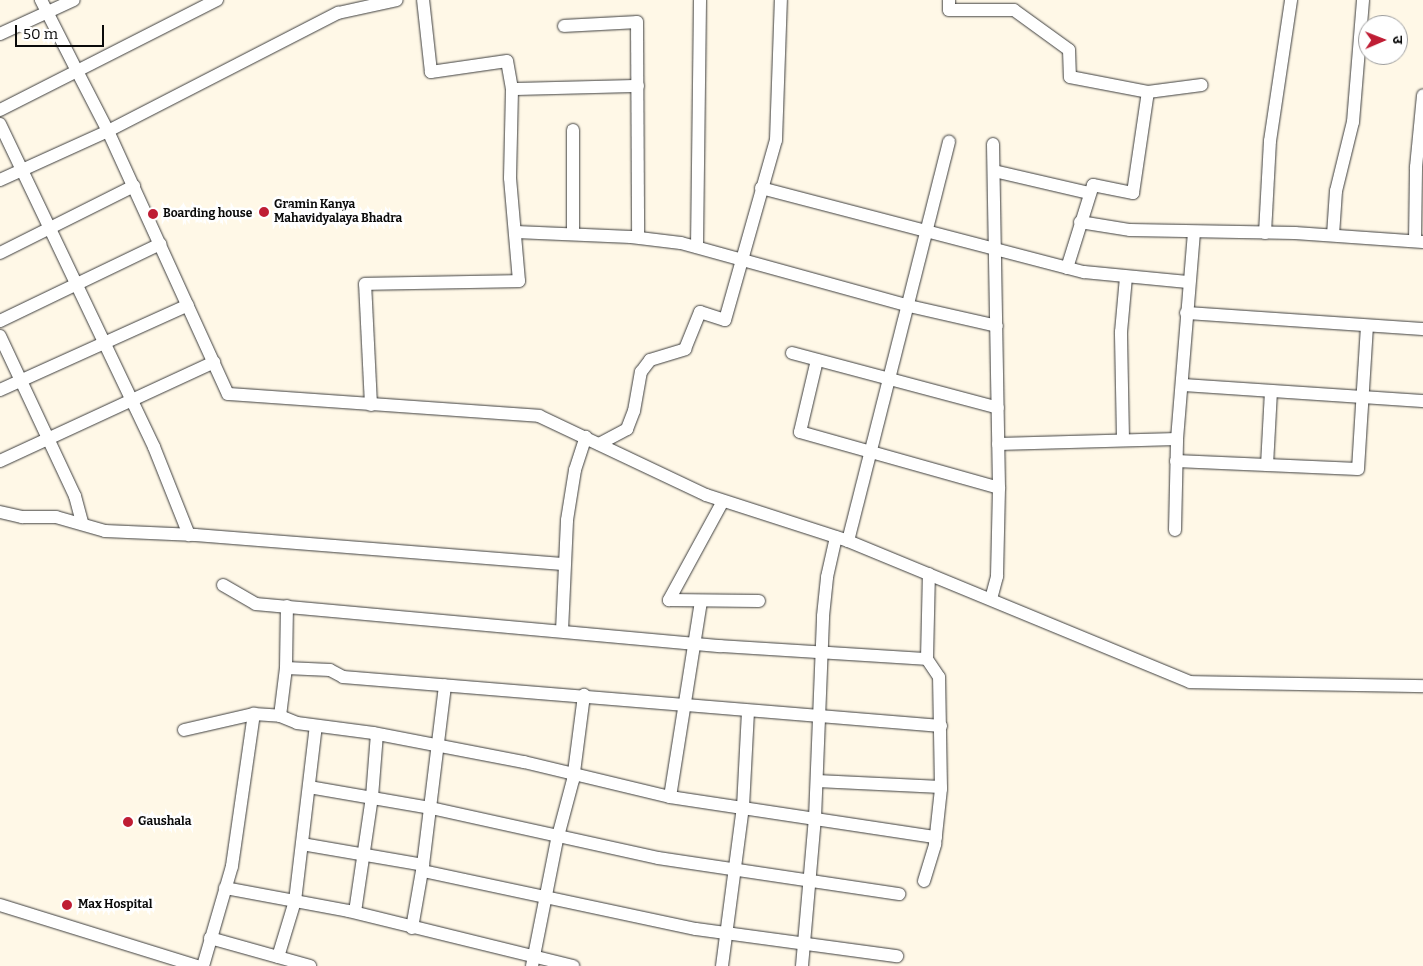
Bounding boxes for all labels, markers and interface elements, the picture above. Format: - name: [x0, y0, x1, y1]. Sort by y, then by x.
- scale bar: [18, 15, 106, 47]
- north arrow: [1358, 15, 1408, 65]
- text: 50 m: [23, 25, 58, 43]
- text: उ: [1389, 35, 1406, 44]
- place label: Gramin Kanya Mahavidyalaya Bhadra: [274, 198, 402, 226]
- marker: Gramin Kanya Mahavidyalaya Bhadra: [258, 206, 270, 218]
- place label: Boarding house: [163, 207, 252, 221]
- marker: Boarding house: [147, 208, 159, 220]
- place label: Gaushala: [138, 815, 191, 829]
- marker: Gaushala: [122, 816, 134, 828]
- marker: Max Hospital: [60, 898, 74, 912]
- place label: Max Hospital: [78, 898, 152, 912]

